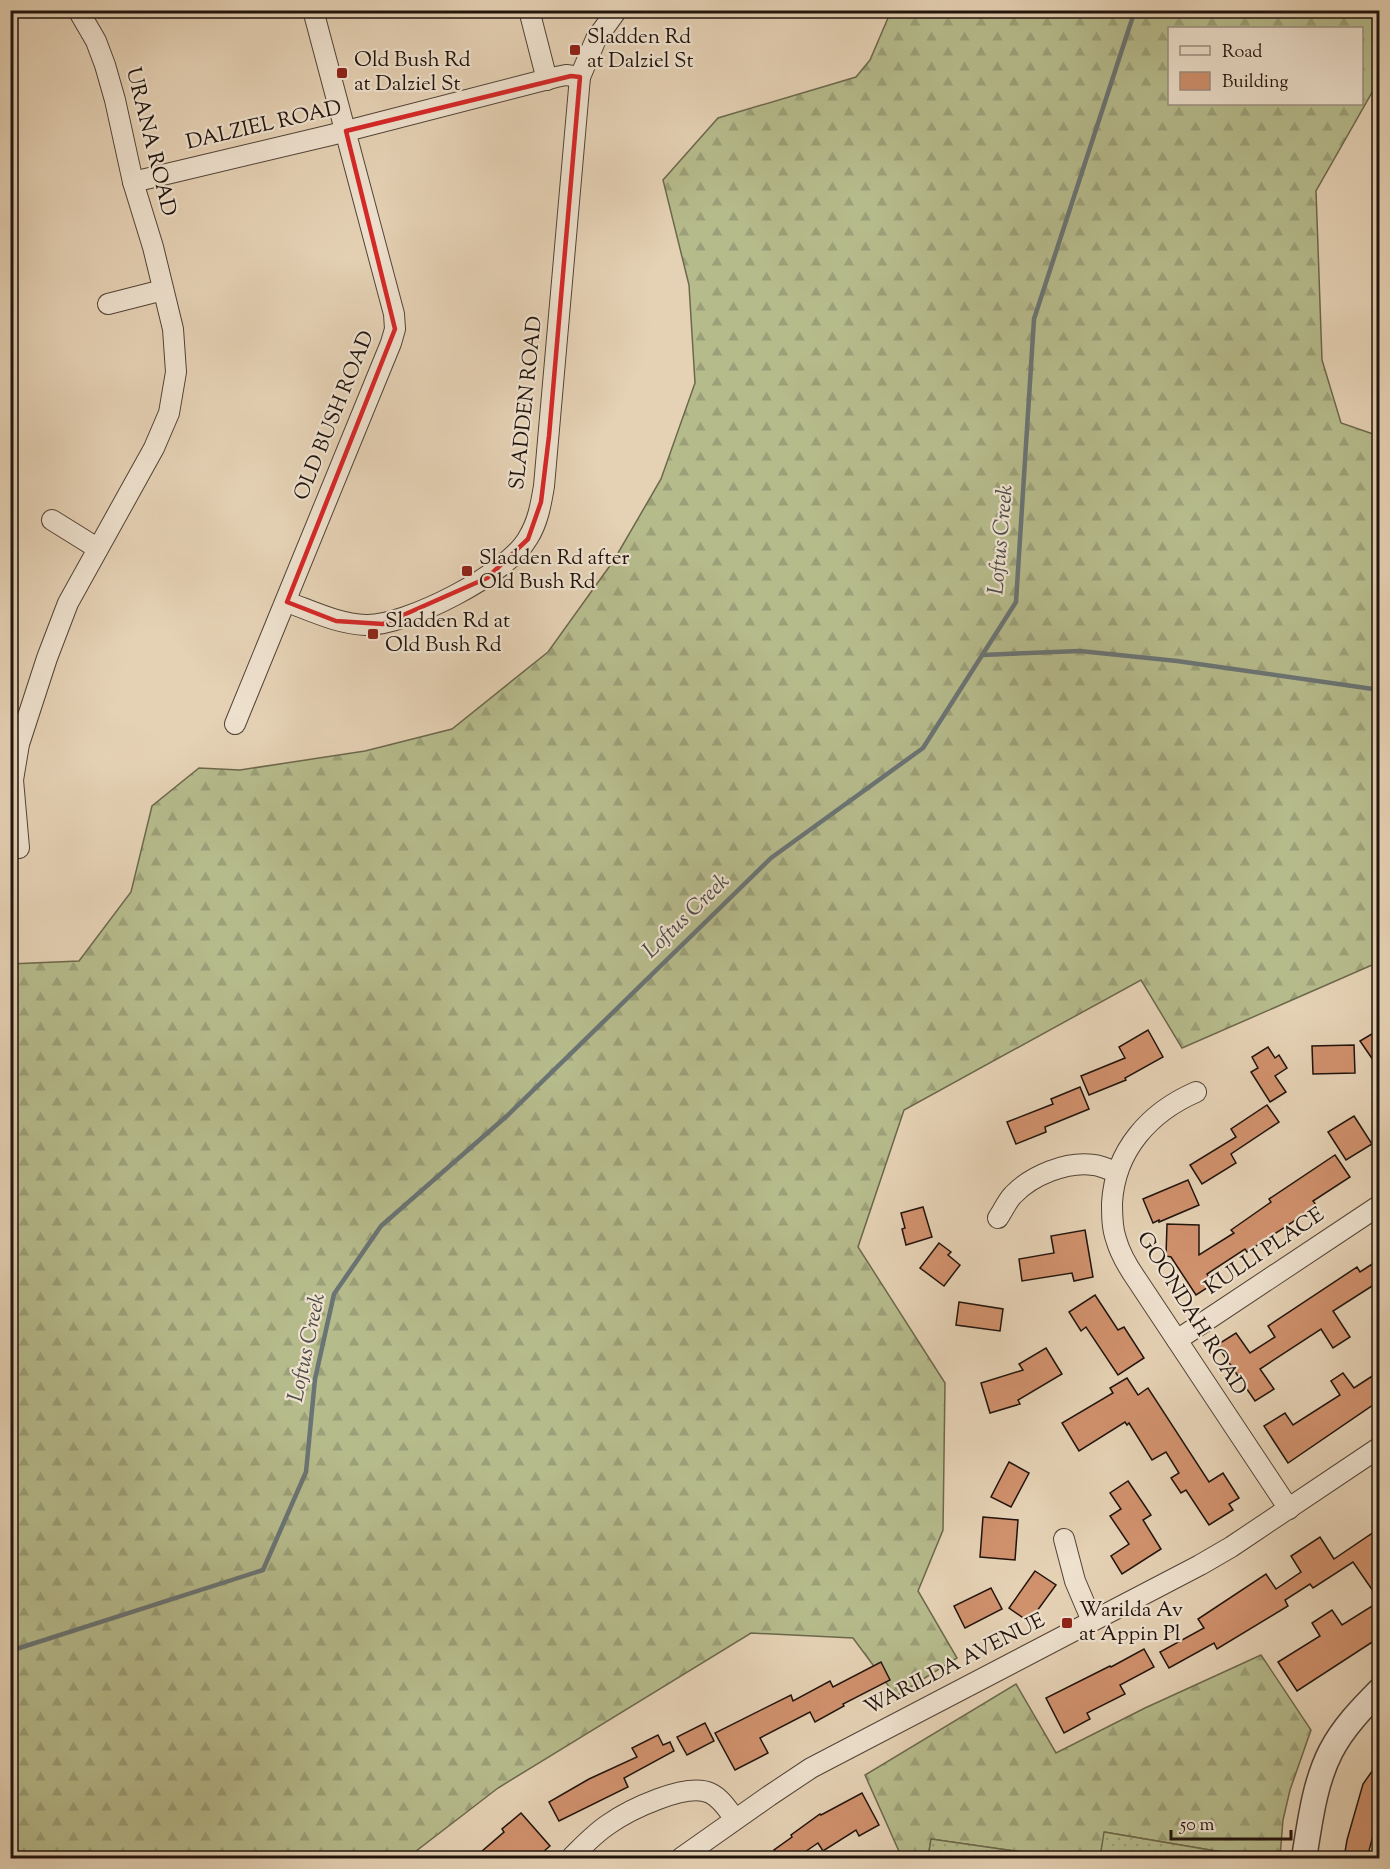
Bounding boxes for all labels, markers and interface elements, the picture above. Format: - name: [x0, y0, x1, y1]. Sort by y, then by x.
- place label: Sladden Rd at Dalziel St: [587, 23, 694, 77]
- legend: [1168, 27, 1363, 105]
- text: Road: [1222, 40, 1262, 66]
- marker: Sladden Rd at Dalziel St: [568, 43, 582, 57]
- place label: Old Bush Rd at Dalziel St: [354, 46, 471, 100]
- street label: URANA ROAD: [117, 64, 183, 220]
- marker: Old Bush Rd at Dalziel St: [335, 66, 349, 80]
- text: Building: [1222, 70, 1288, 96]
- street label: DALZIEL ROAD: [183, 94, 345, 158]
- street label: SLADDEN ROAD: [503, 315, 551, 491]
- street label: OLD BUSH ROAD: [287, 327, 383, 505]
- water label: Loftus Creek: [981, 484, 1023, 596]
- place label: Sladden Rd after Old Bush Rd: [479, 544, 629, 598]
- marker: Sladden Rd after Old Bush Rd: [460, 564, 474, 578]
- place label: Sladden Rd at Old Bush Rd: [385, 607, 510, 661]
- marker: Sladden Rd at Old Bush Rd: [366, 627, 380, 641]
- water label: Loftus Creek: [636, 867, 738, 967]
- street label: KULLI PLACE: [1199, 1201, 1331, 1303]
- street label: GOONDAH ROAD: [1128, 1226, 1254, 1402]
- water label: Loftus Creek: [281, 1291, 335, 1405]
- place label: Warilda Av at Appin Pl: [1079, 1596, 1183, 1650]
- street label: WARILDA AVENUE: [859, 1606, 1051, 1724]
- marker: Warilda Av at Appin Pl: [1060, 1616, 1074, 1630]
- scale bar: [1171, 1803, 1291, 1841]
- text: 50 m: [1179, 1813, 1215, 1839]

